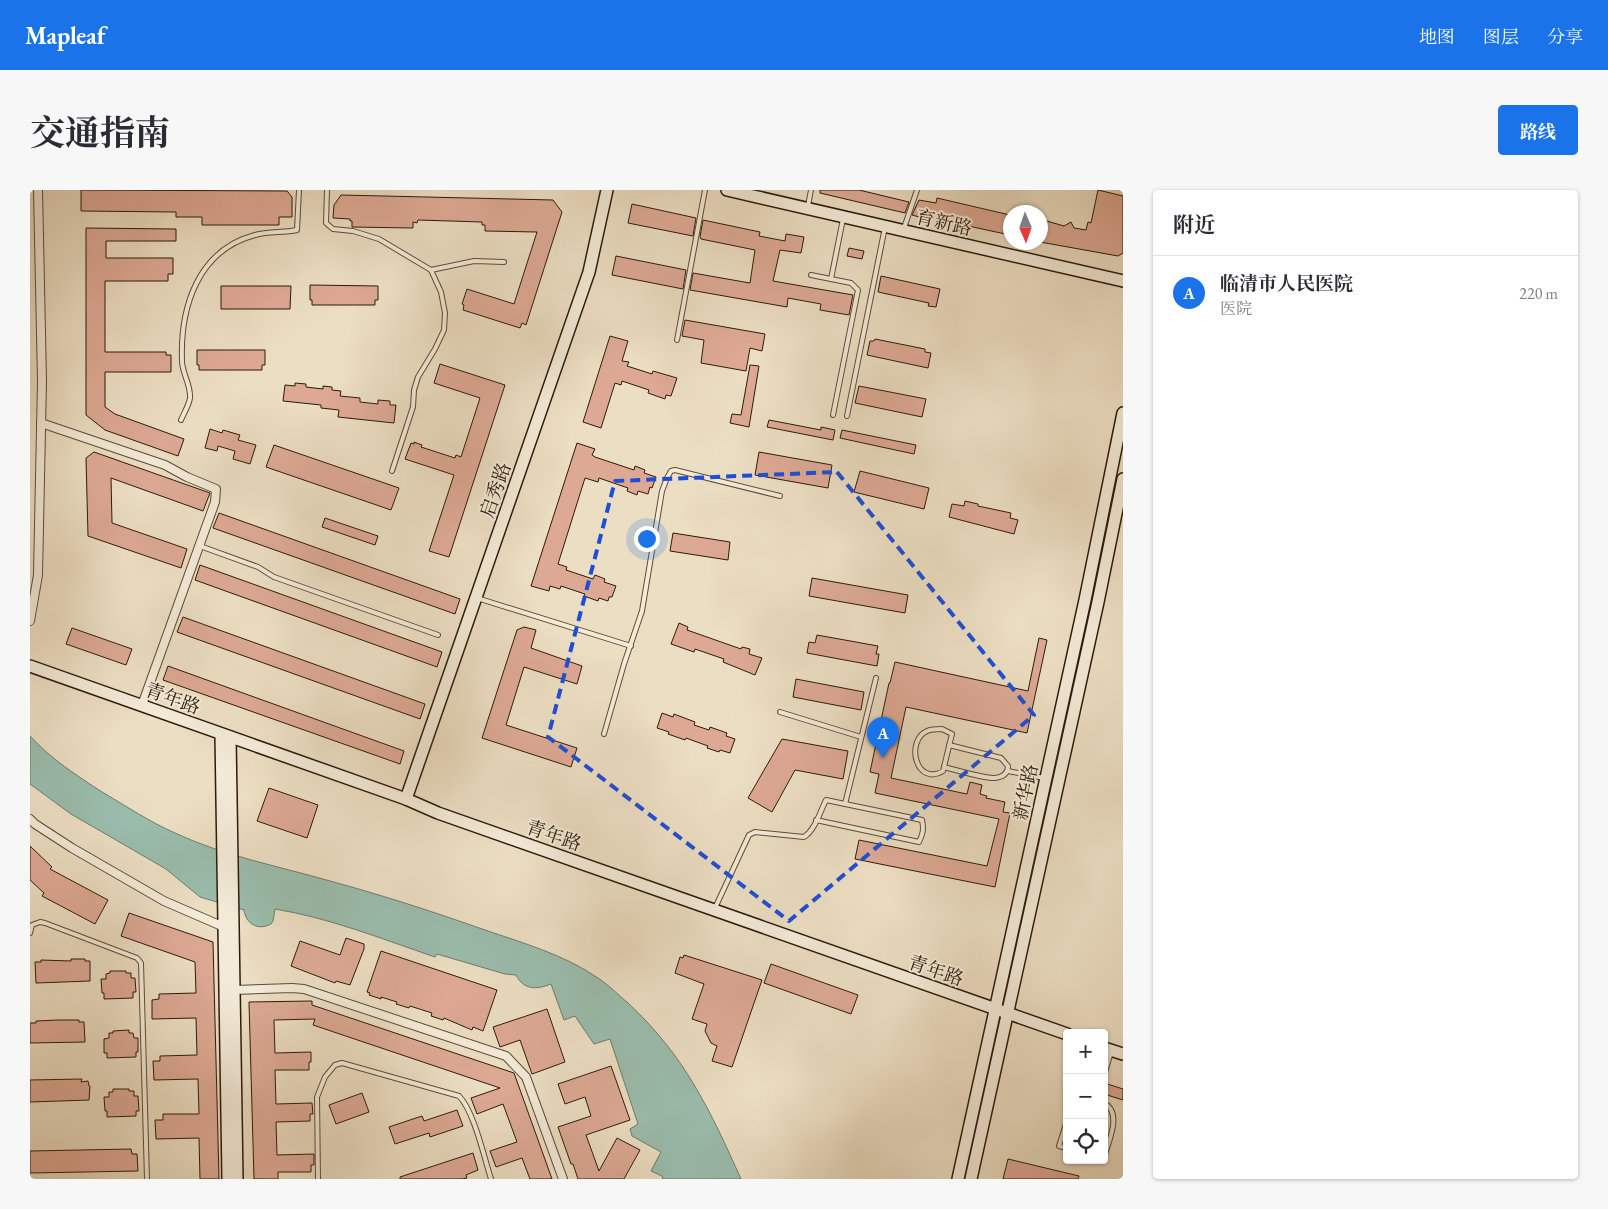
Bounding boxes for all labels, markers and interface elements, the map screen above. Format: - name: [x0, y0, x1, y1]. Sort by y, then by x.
- text: Mapleaf: [25, 20, 106, 51]
- text: 地图: [1419, 25, 1455, 48]
- text: 图层: [1483, 25, 1519, 48]
- text: 分享: [1547, 25, 1583, 48]
- button: 路线: [1498, 105, 1578, 155]
- text: 交通指南: [30, 110, 170, 155]
- street label: 育新路: [913, 204, 974, 241]
- north arrow: [1003, 205, 1048, 250]
- text: 附近: [1173, 211, 1215, 238]
- text: 临清市人民医院: [1220, 271, 1353, 296]
- text: A: [1183, 283, 1195, 304]
- text: 220 m: [1519, 283, 1558, 304]
- text: 医院: [1220, 298, 1252, 319]
- street label: 启秀路: [474, 459, 517, 521]
- your location: [634, 526, 660, 552]
- street label: 青年路: [142, 677, 204, 720]
- pin: A: [867, 717, 899, 758]
- street label: 新华路: [1007, 762, 1044, 823]
- street label: 青年路: [523, 814, 585, 857]
- street label: 青年路: [905, 949, 967, 992]
- map controls: [1063, 1029, 1108, 1164]
- button: +: [1063, 1029, 1108, 1074]
- button: −: [1063, 1074, 1108, 1119]
- button: locate: [1063, 1119, 1108, 1164]

